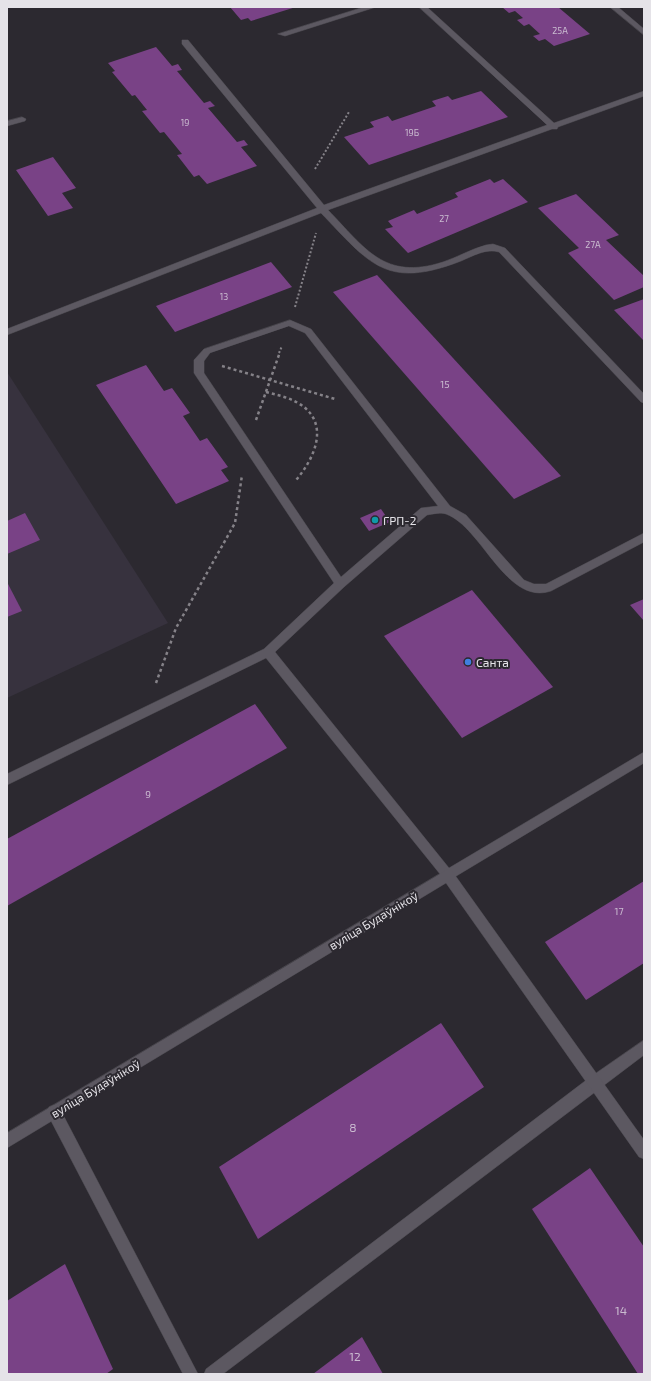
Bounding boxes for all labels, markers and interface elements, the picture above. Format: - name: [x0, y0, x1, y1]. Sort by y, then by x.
- house number: 25А: [552, 25, 568, 36]
- house number: 19: [181, 117, 189, 128]
- house number: 19Б: [405, 127, 419, 138]
- house number: 27: [439, 213, 449, 224]
- house number: 27А: [585, 239, 601, 250]
- house number: 13: [220, 291, 228, 302]
- house number: 15: [440, 378, 450, 390]
- place label: ГРП-2: [383, 513, 417, 527]
- marker: ГРП-2: [370, 515, 380, 525]
- place label: Санта: [476, 655, 509, 669]
- marker: Санта: [463, 657, 473, 667]
- house number: 9: [145, 788, 151, 800]
- street label: вуліца Будаўнікоў: [326, 888, 421, 953]
- house number: 17: [614, 905, 624, 917]
- street label: вуліца Будаўнікоў: [48, 1056, 143, 1121]
- house number: 8: [349, 1120, 357, 1134]
- house number: 14: [615, 1303, 627, 1317]
- house number: 12: [349, 1349, 361, 1363]

